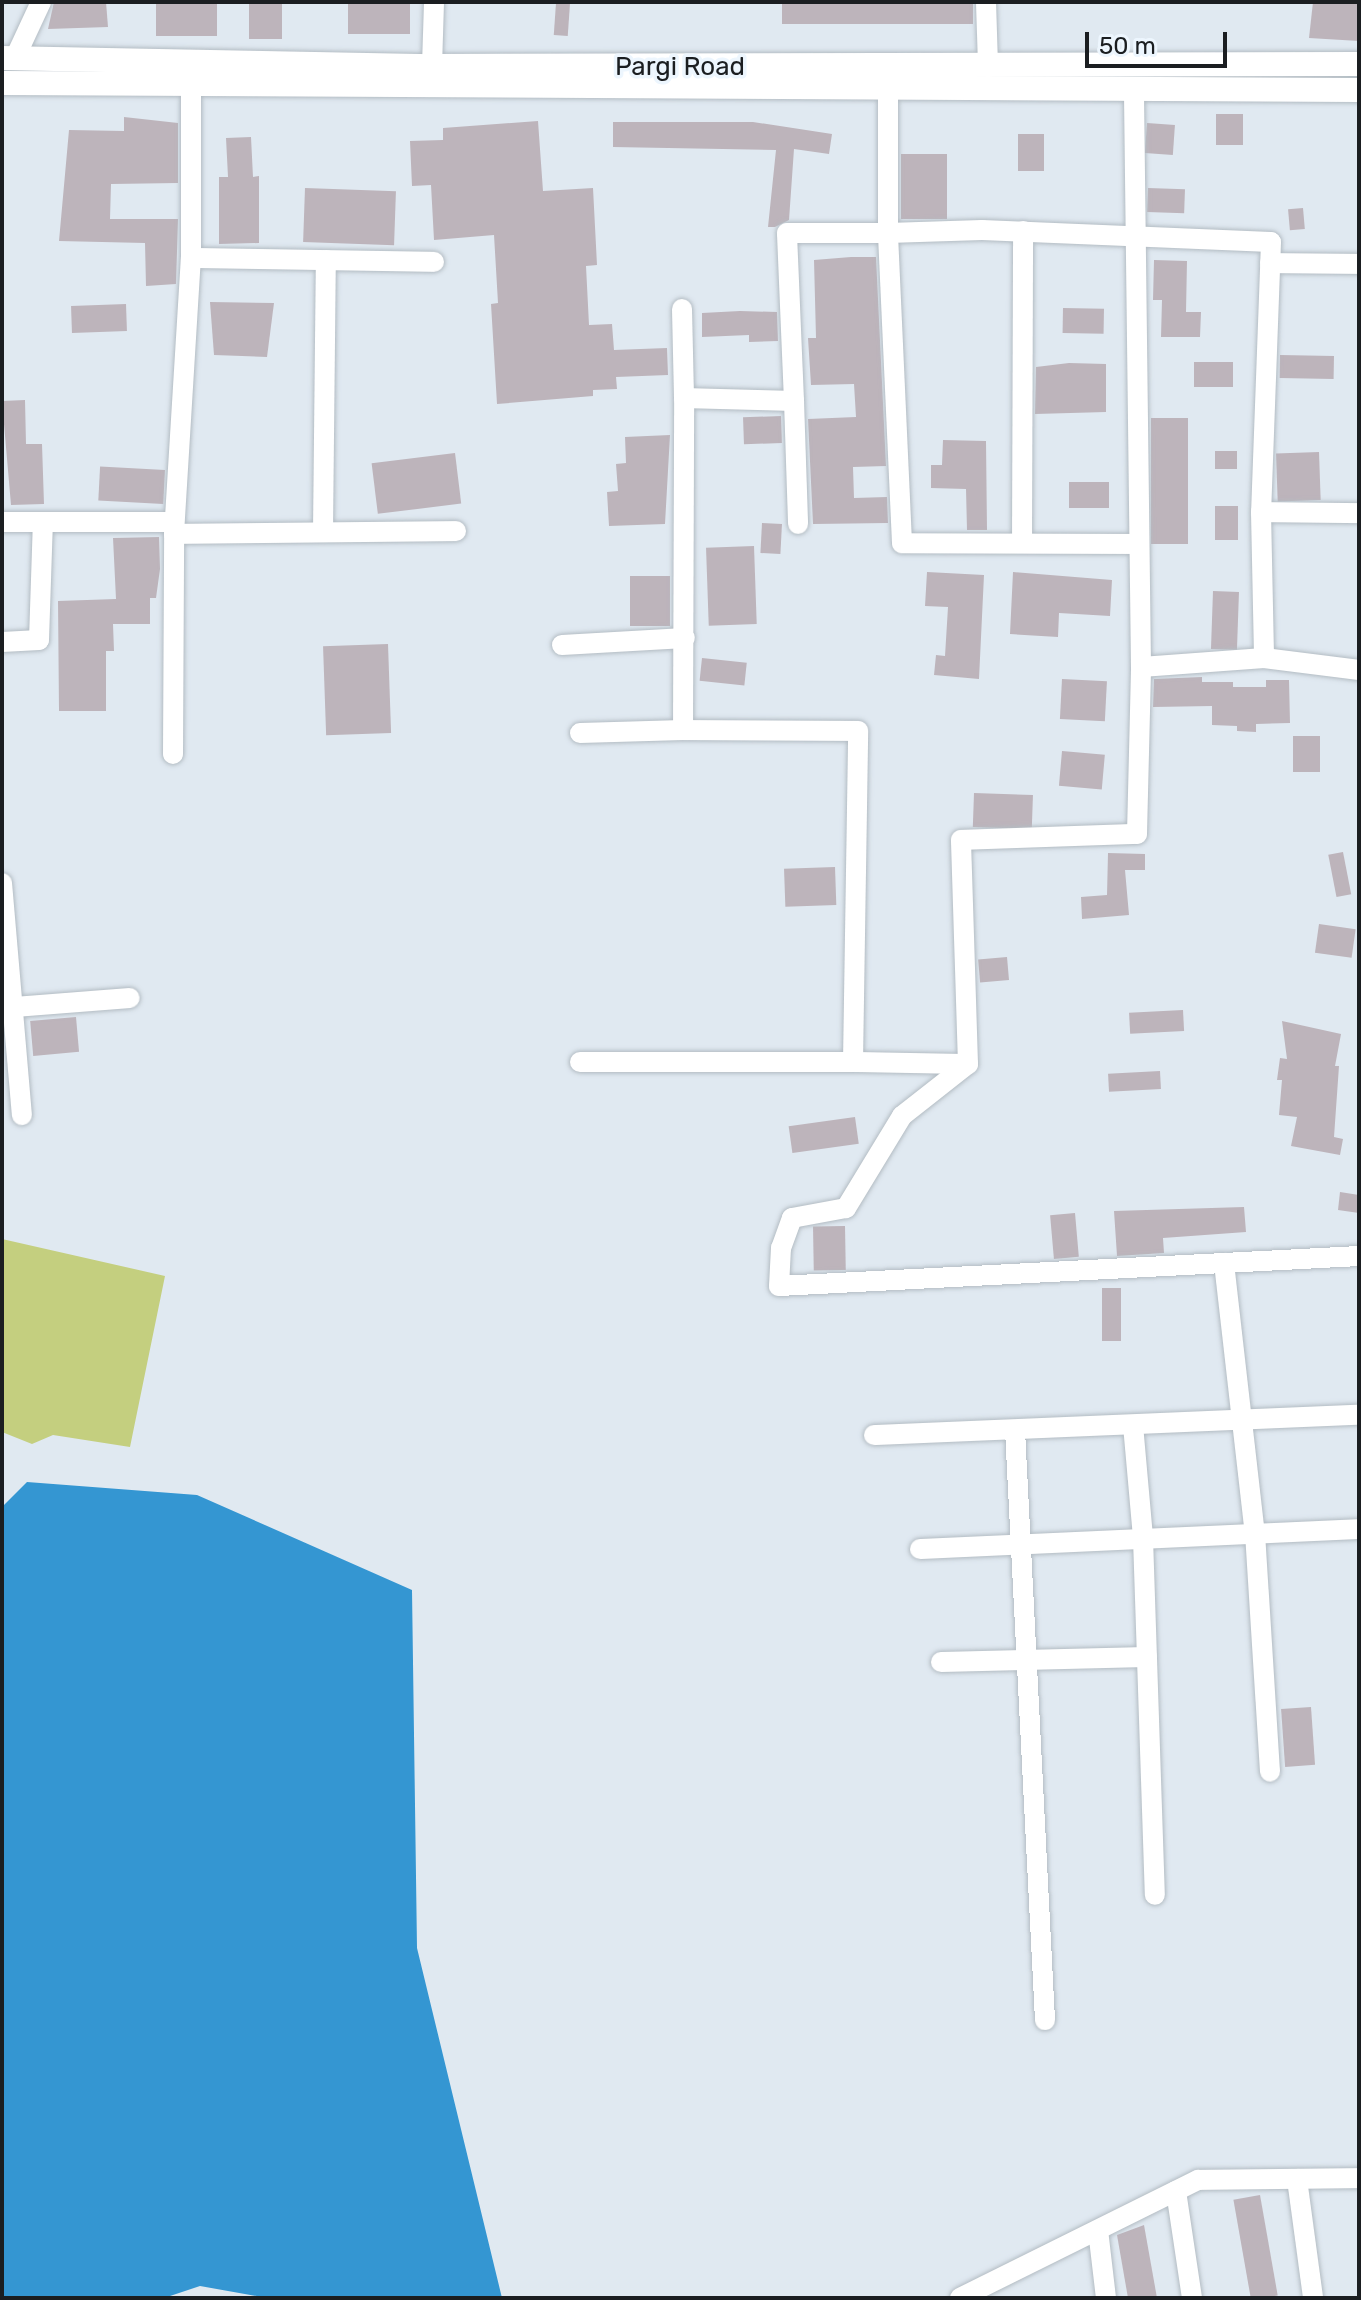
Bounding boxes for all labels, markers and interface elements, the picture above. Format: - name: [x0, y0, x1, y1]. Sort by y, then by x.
- scale bar: [1089, 16, 1231, 66]
- text: 50 m: [1099, 32, 1156, 60]
- street label: Pargi Road: [615, 51, 745, 83]

